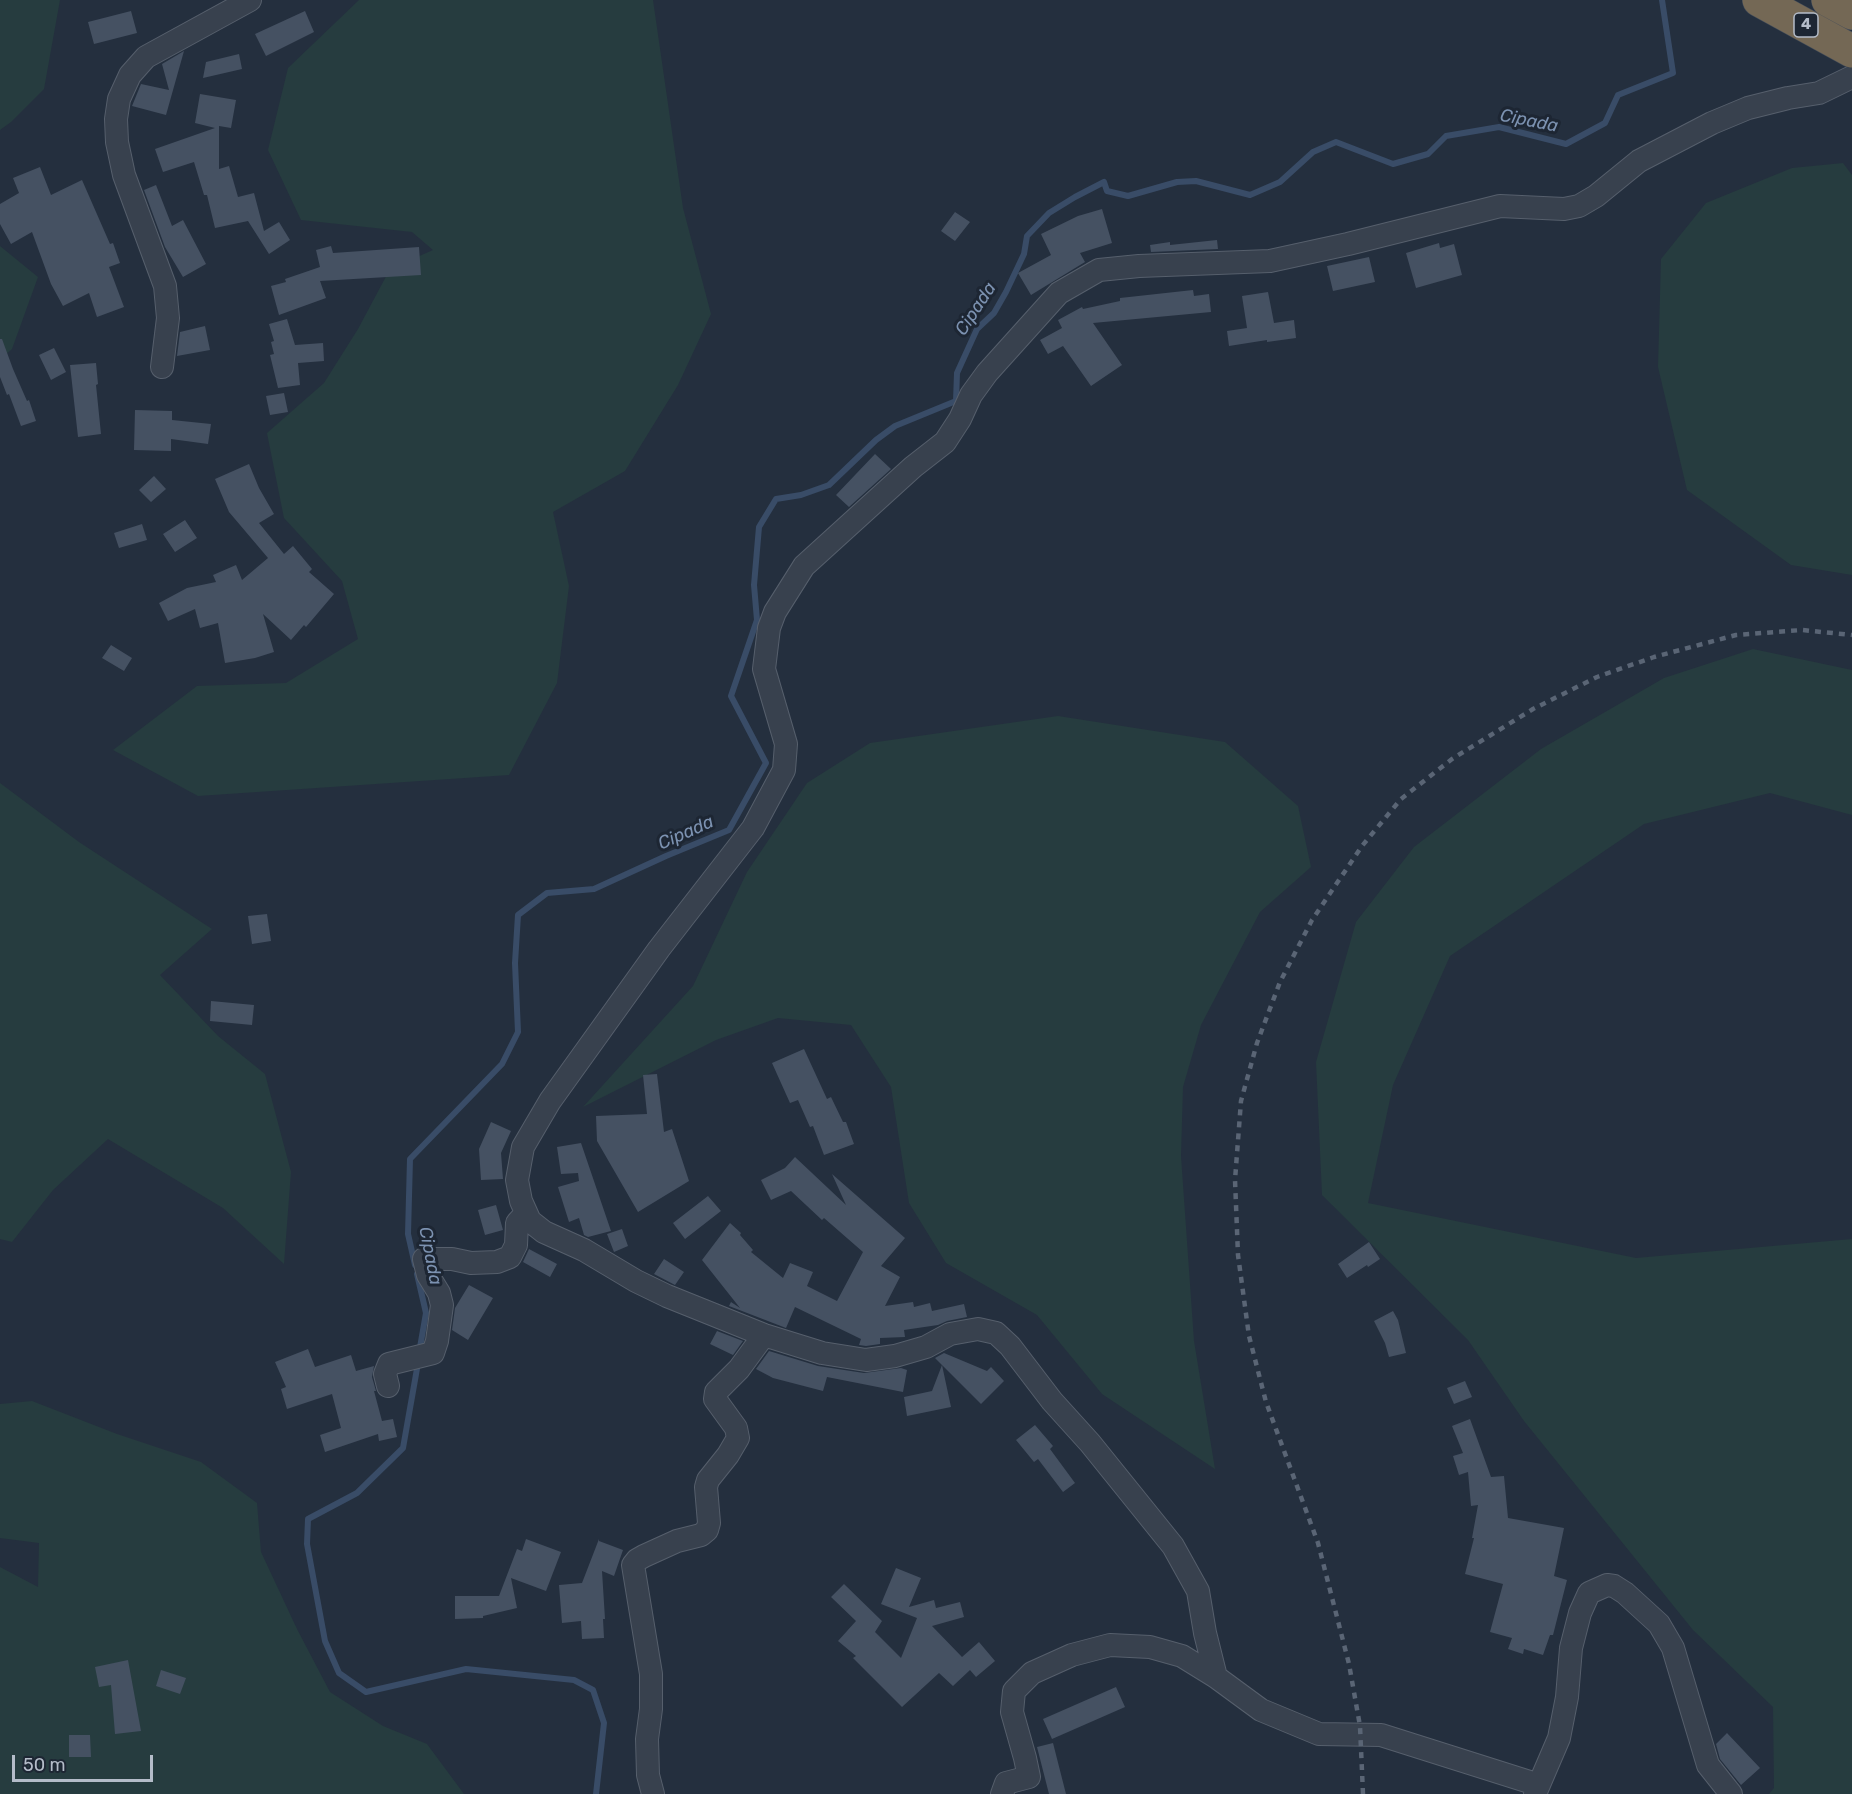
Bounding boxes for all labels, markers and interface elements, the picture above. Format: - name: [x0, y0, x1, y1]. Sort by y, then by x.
- road number: 4: [1794, 13, 1818, 37]
- water label: Cipada: [1498, 105, 1560, 137]
- water label: Cipada: [951, 278, 1001, 340]
- water label: Cipada: [655, 811, 717, 855]
- water label: Cipada: [414, 1225, 446, 1287]
- scale bar: [15, 1743, 156, 1781]
- text: 50 m: [23, 1754, 66, 1776]

